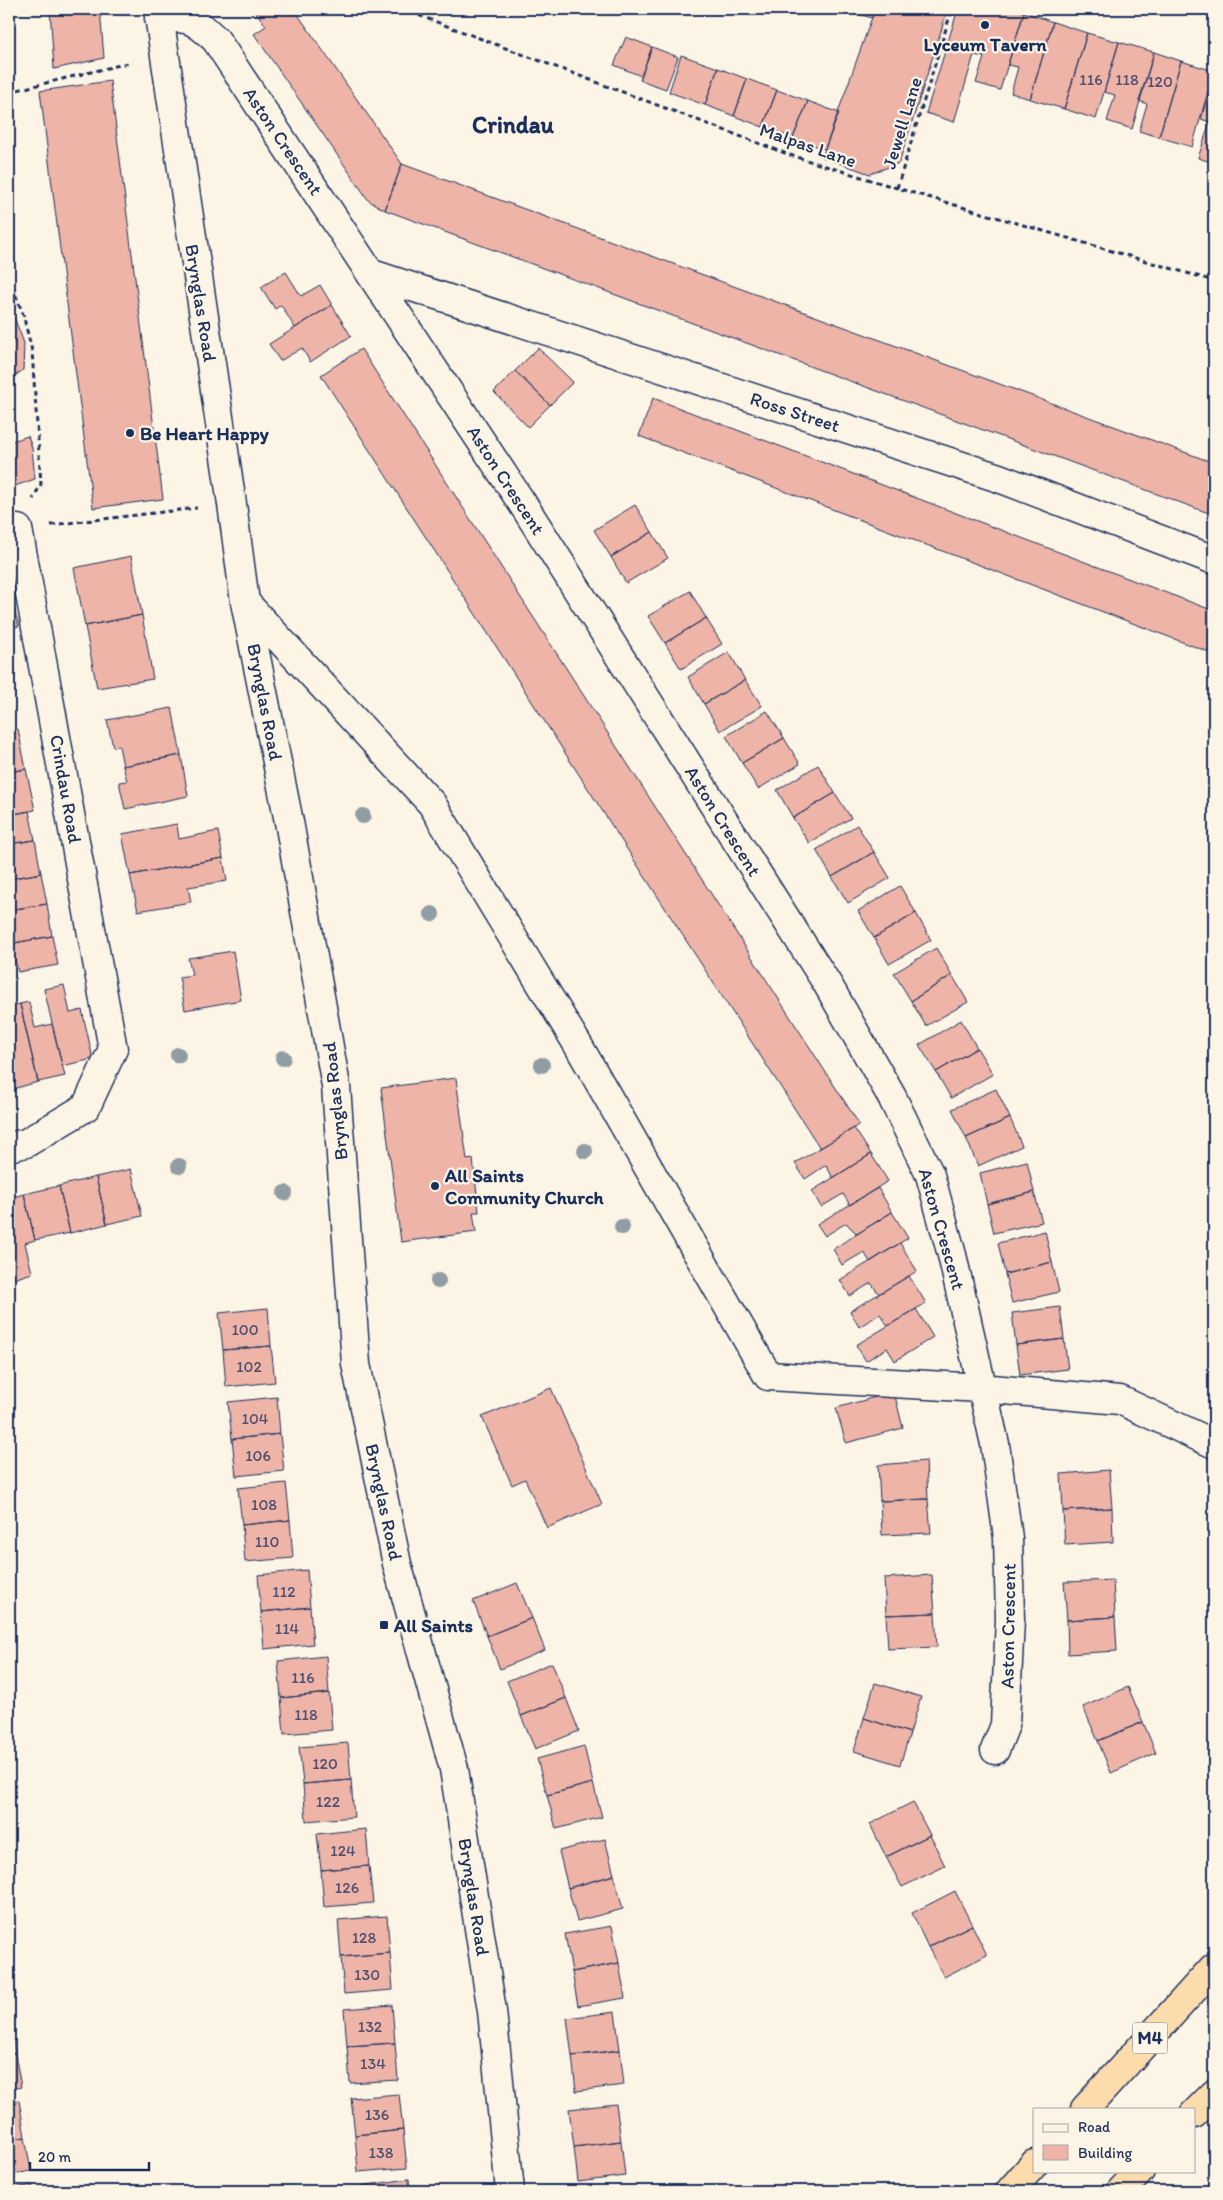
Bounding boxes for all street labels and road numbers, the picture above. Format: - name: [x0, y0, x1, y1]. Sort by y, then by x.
- street label: Jewell Lane: [877, 74, 927, 172]
- street label: Aston Crescent: [238, 83, 328, 199]
- street label: Malpas Lane: [756, 118, 860, 172]
- street label: Brynglas Road: [180, 243, 222, 364]
- street label: Ross Street: [747, 387, 843, 437]
- street label: Aston Crescent: [462, 421, 550, 539]
- street label: Brynglas Road: [242, 641, 288, 763]
- street label: Crindau Road: [45, 733, 87, 846]
- street label: Aston Crescent: [680, 762, 766, 880]
- street label: Brynglas Road: [317, 1040, 353, 1161]
- street label: Aston Crescent: [914, 1166, 970, 1292]
- street label: Brynglas Road: [360, 1441, 408, 1563]
- street label: Aston Crescent: [995, 1563, 1021, 1689]
- street label: Brynglas Road: [453, 1837, 495, 1958]
- road number: M4: [1132, 2022, 1168, 2054]

